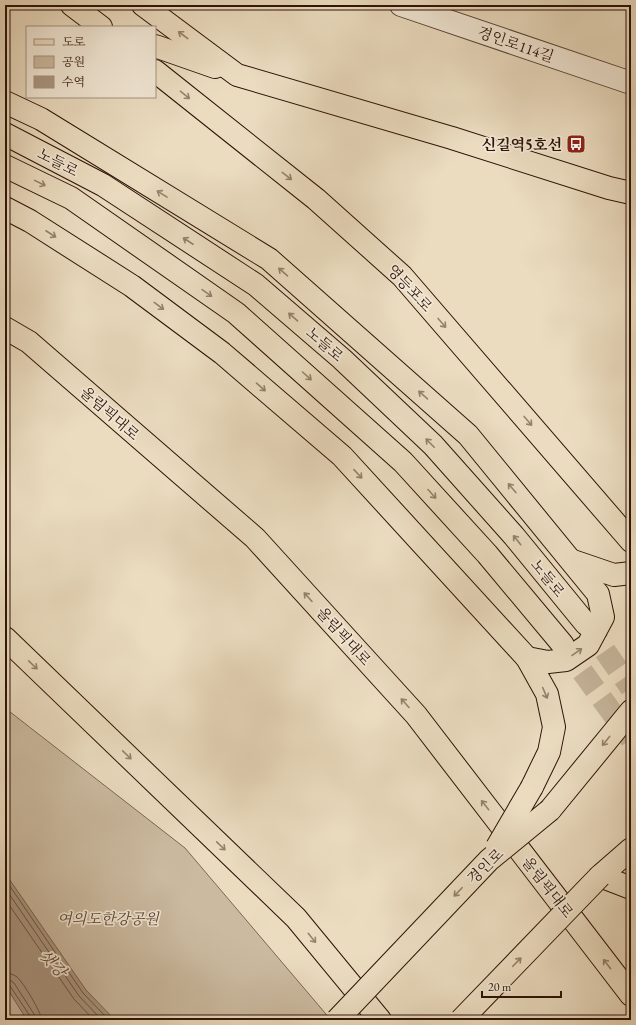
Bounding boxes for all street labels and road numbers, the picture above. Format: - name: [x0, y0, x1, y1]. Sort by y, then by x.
- street label: 경인로114길: [475, 22, 557, 66]
- street label: 노들로: [34, 144, 82, 181]
- street label: 영등포로: [383, 260, 437, 316]
- street label: 노들로: [302, 323, 348, 366]
- street label: 올림픽대로: [76, 382, 144, 444]
- street label: 노들로: [527, 555, 569, 601]
- street label: 올림픽대로: [313, 603, 376, 670]
- street label: 경인로: [463, 844, 508, 888]
- street label: 올림픽대로: [518, 853, 578, 922]

